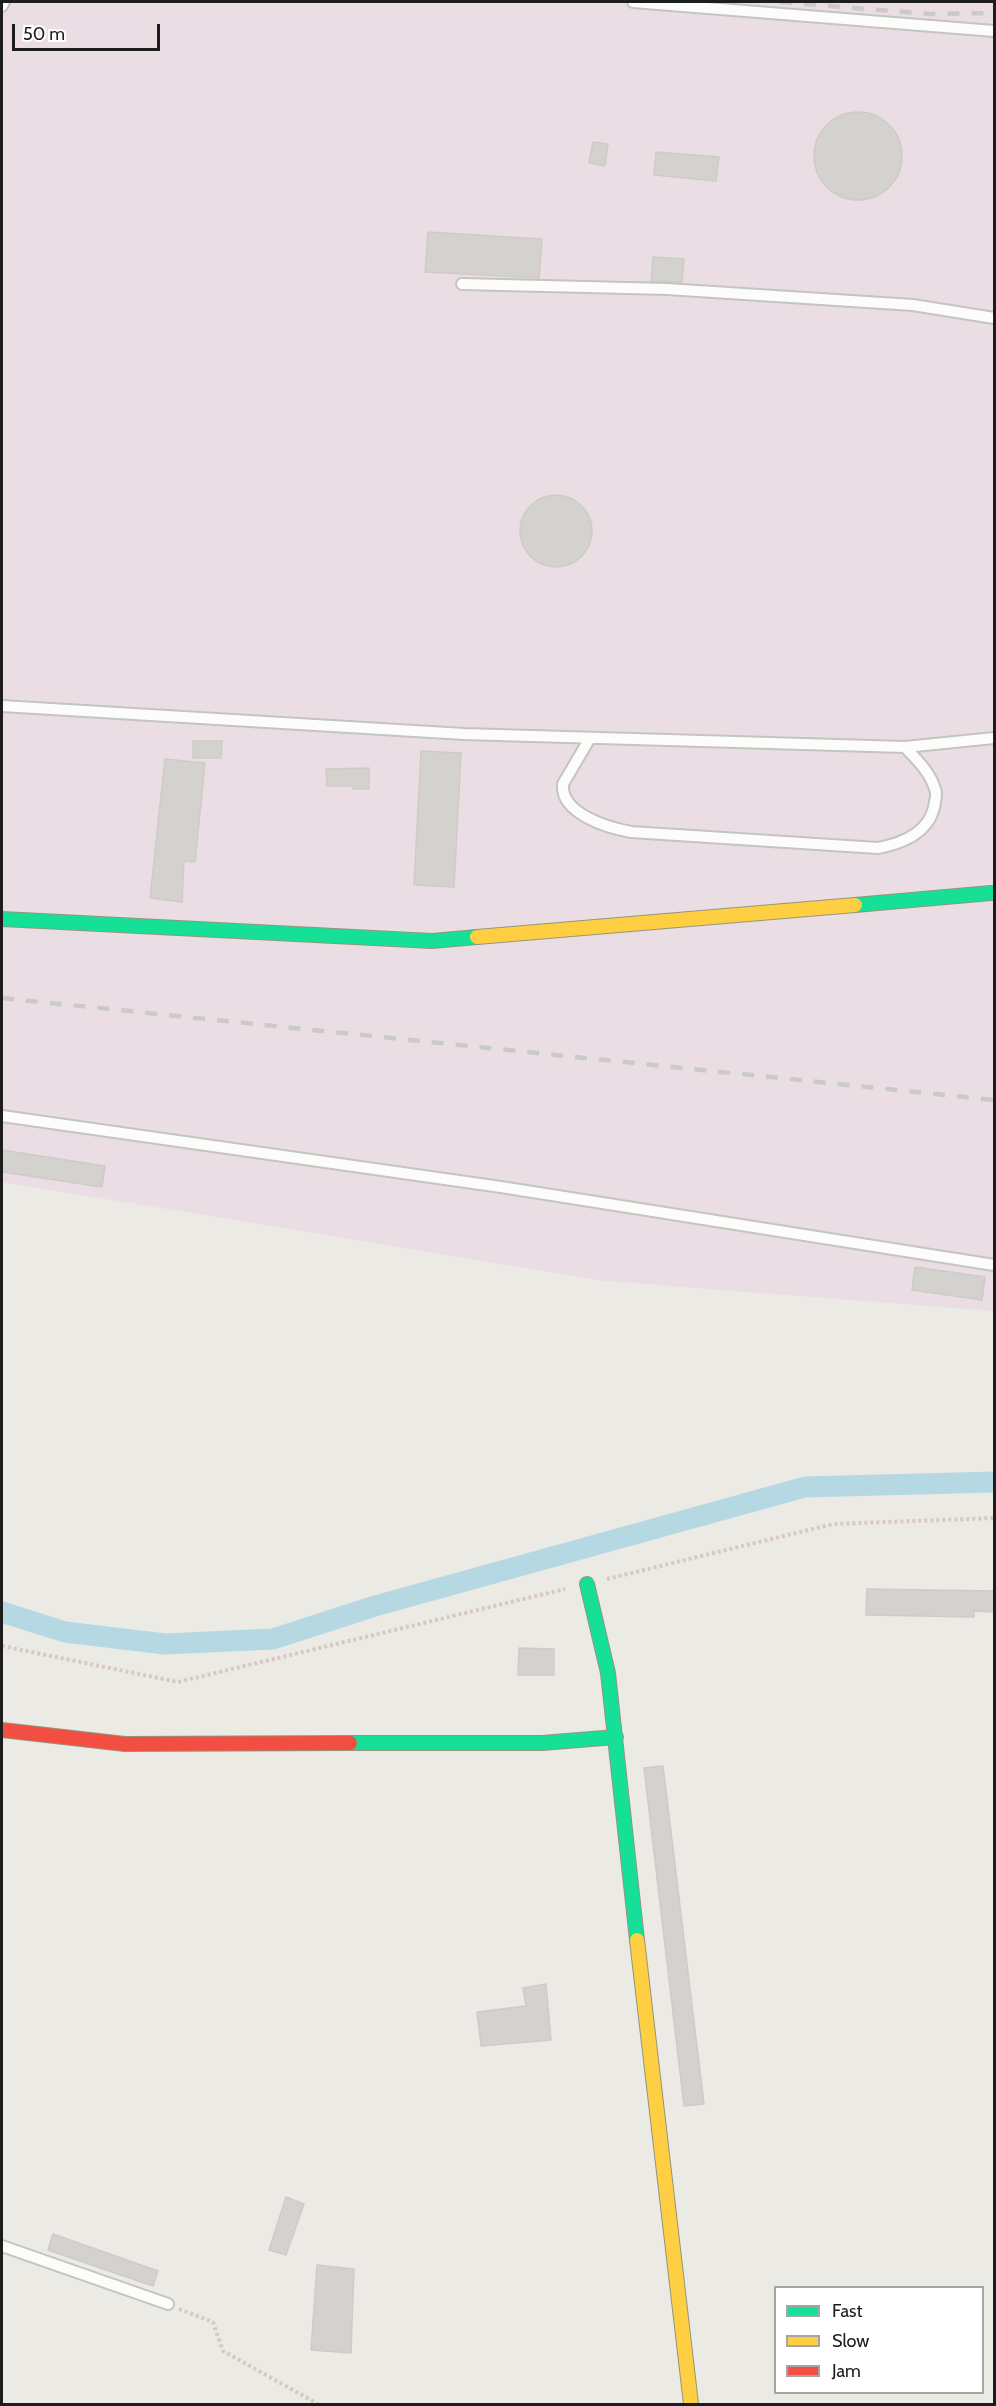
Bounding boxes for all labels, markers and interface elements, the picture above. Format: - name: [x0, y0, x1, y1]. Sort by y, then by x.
- scale bar: [15, 12, 164, 50]
- text: 50 m: [23, 23, 65, 45]
- legend: [774, 2286, 984, 2394]
- text: Fast: [832, 2300, 863, 2322]
- text: Slow: [832, 2330, 869, 2352]
- text: Jam: [832, 2360, 861, 2382]

